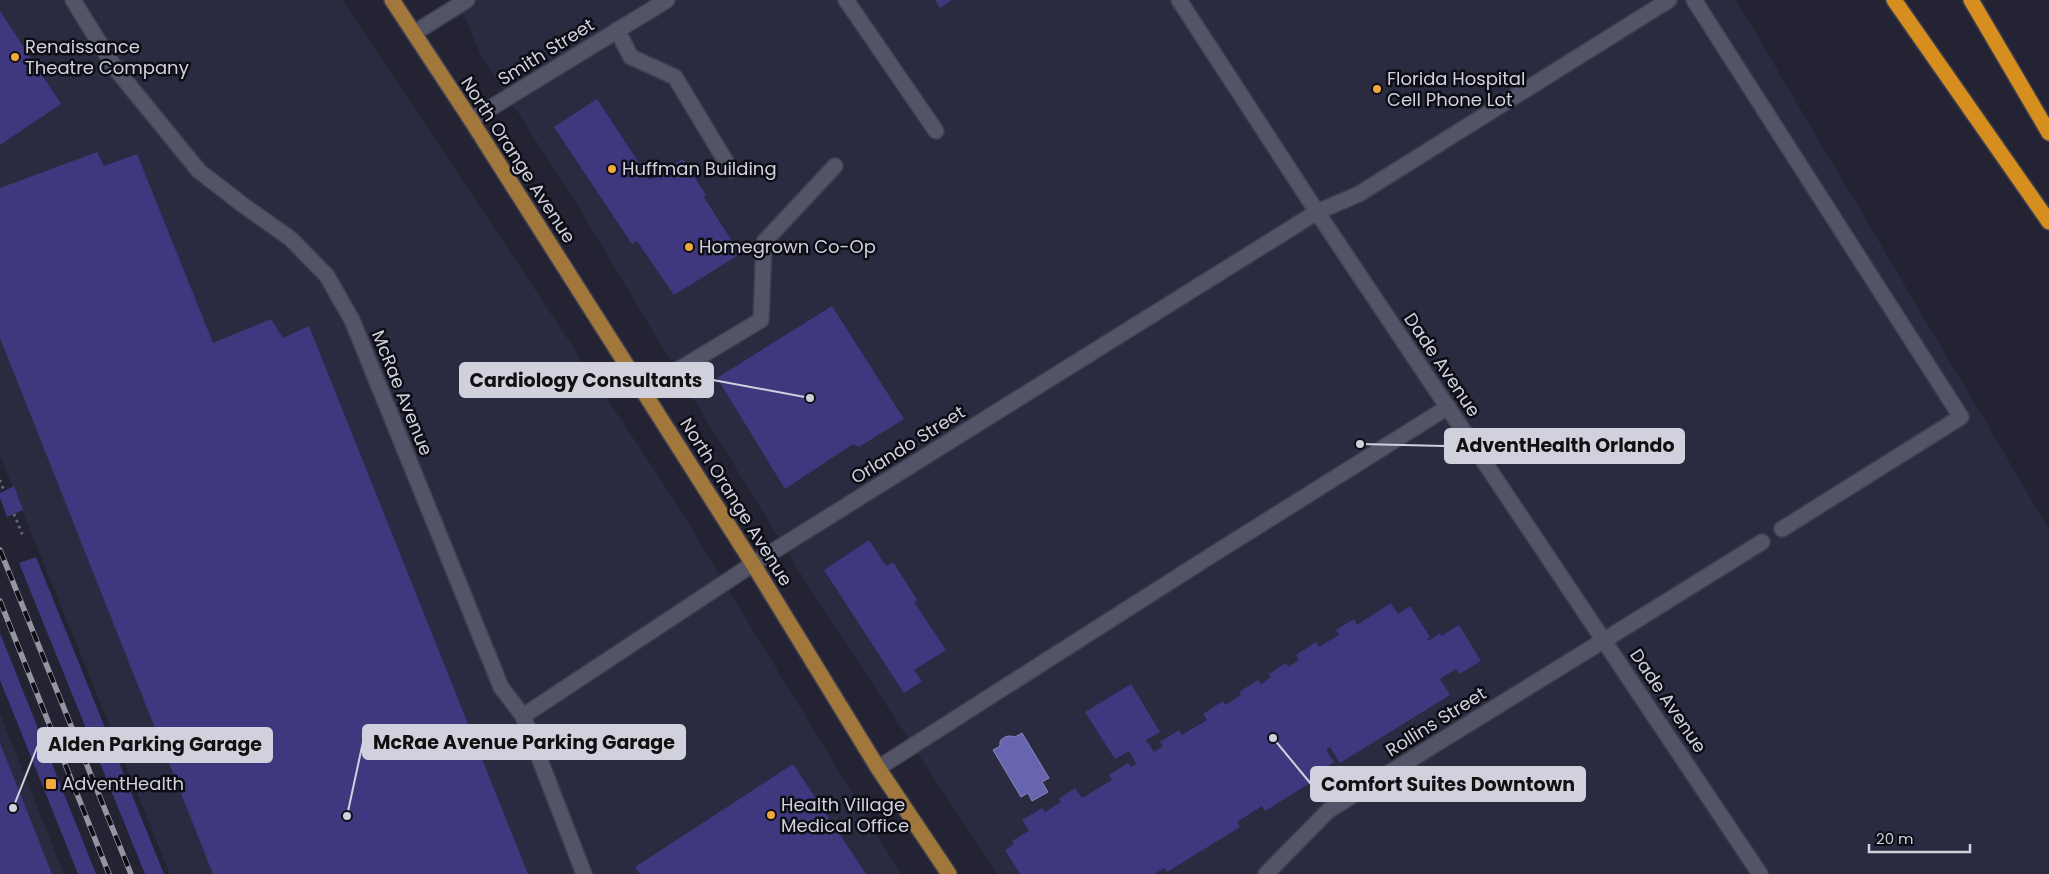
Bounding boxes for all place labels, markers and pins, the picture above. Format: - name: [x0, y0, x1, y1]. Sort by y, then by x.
- place label: Renaissance Theatre Company: [25, 34, 189, 80]
- marker: Renaissance Theatre Company: [9, 51, 21, 63]
- place label: Florida Hospital Cell Phone Lot: [1387, 66, 1525, 112]
- marker: Florida Hospital Cell Phone Lot: [1371, 83, 1383, 95]
- place label: Huffman Building: [622, 156, 777, 181]
- marker: Huffman Building: [606, 163, 618, 175]
- place label: Homegrown Co-Op: [699, 234, 876, 259]
- marker: Homegrown Co-Op: [683, 241, 695, 253]
- callout: Cardiology Consultants: [460, 363, 713, 397]
- callout: AdventHealth Orlando: [1445, 429, 1684, 463]
- callout: McRae Avenue Parking Garage: [363, 725, 685, 759]
- callout: Alden Parking Garage: [38, 728, 272, 762]
- callout: Comfort Suites Downtown: [1311, 767, 1585, 801]
- place label: AdventHealth: [62, 771, 184, 796]
- marker: AdventHealth: [44, 777, 58, 791]
- place label: Health Village Medical Office: [781, 792, 909, 838]
- marker: Health Village Medical Office: [765, 809, 777, 821]

